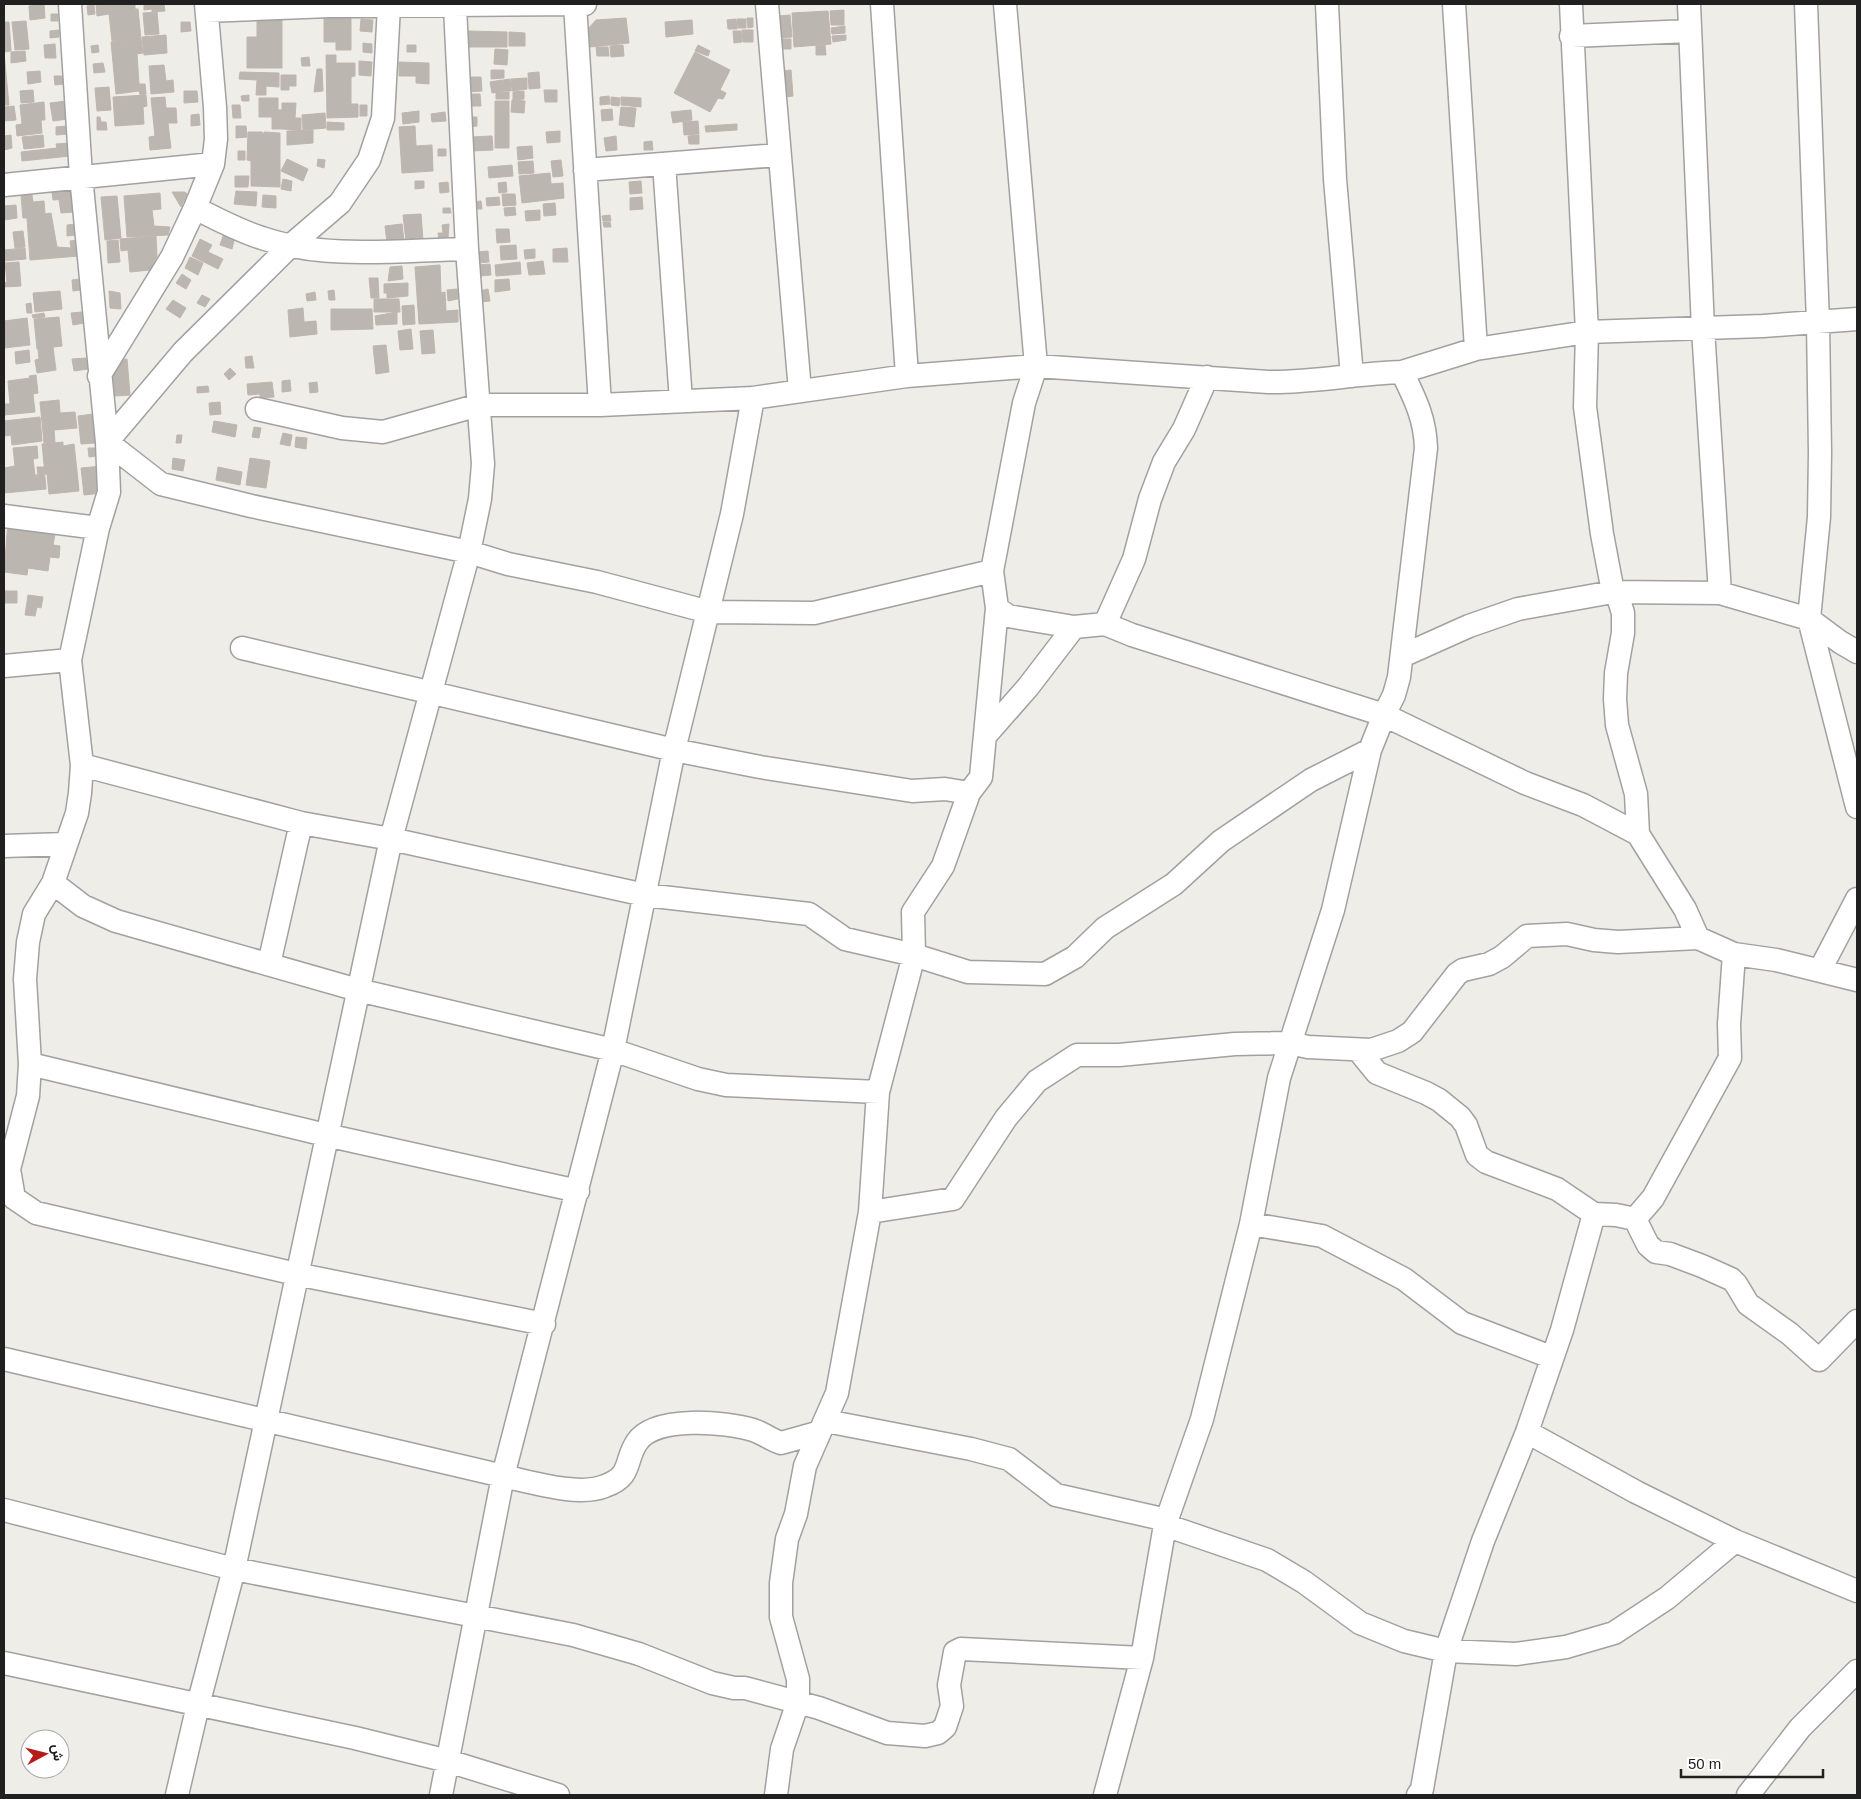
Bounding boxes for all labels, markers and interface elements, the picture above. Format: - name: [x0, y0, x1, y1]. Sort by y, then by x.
- north arrow: [20, 1729, 70, 1779]
- text: ش: [48, 1743, 67, 1762]
- scale bar: [1681, 1746, 1824, 1778]
- text: 50 m: [1688, 1755, 1721, 1772]

